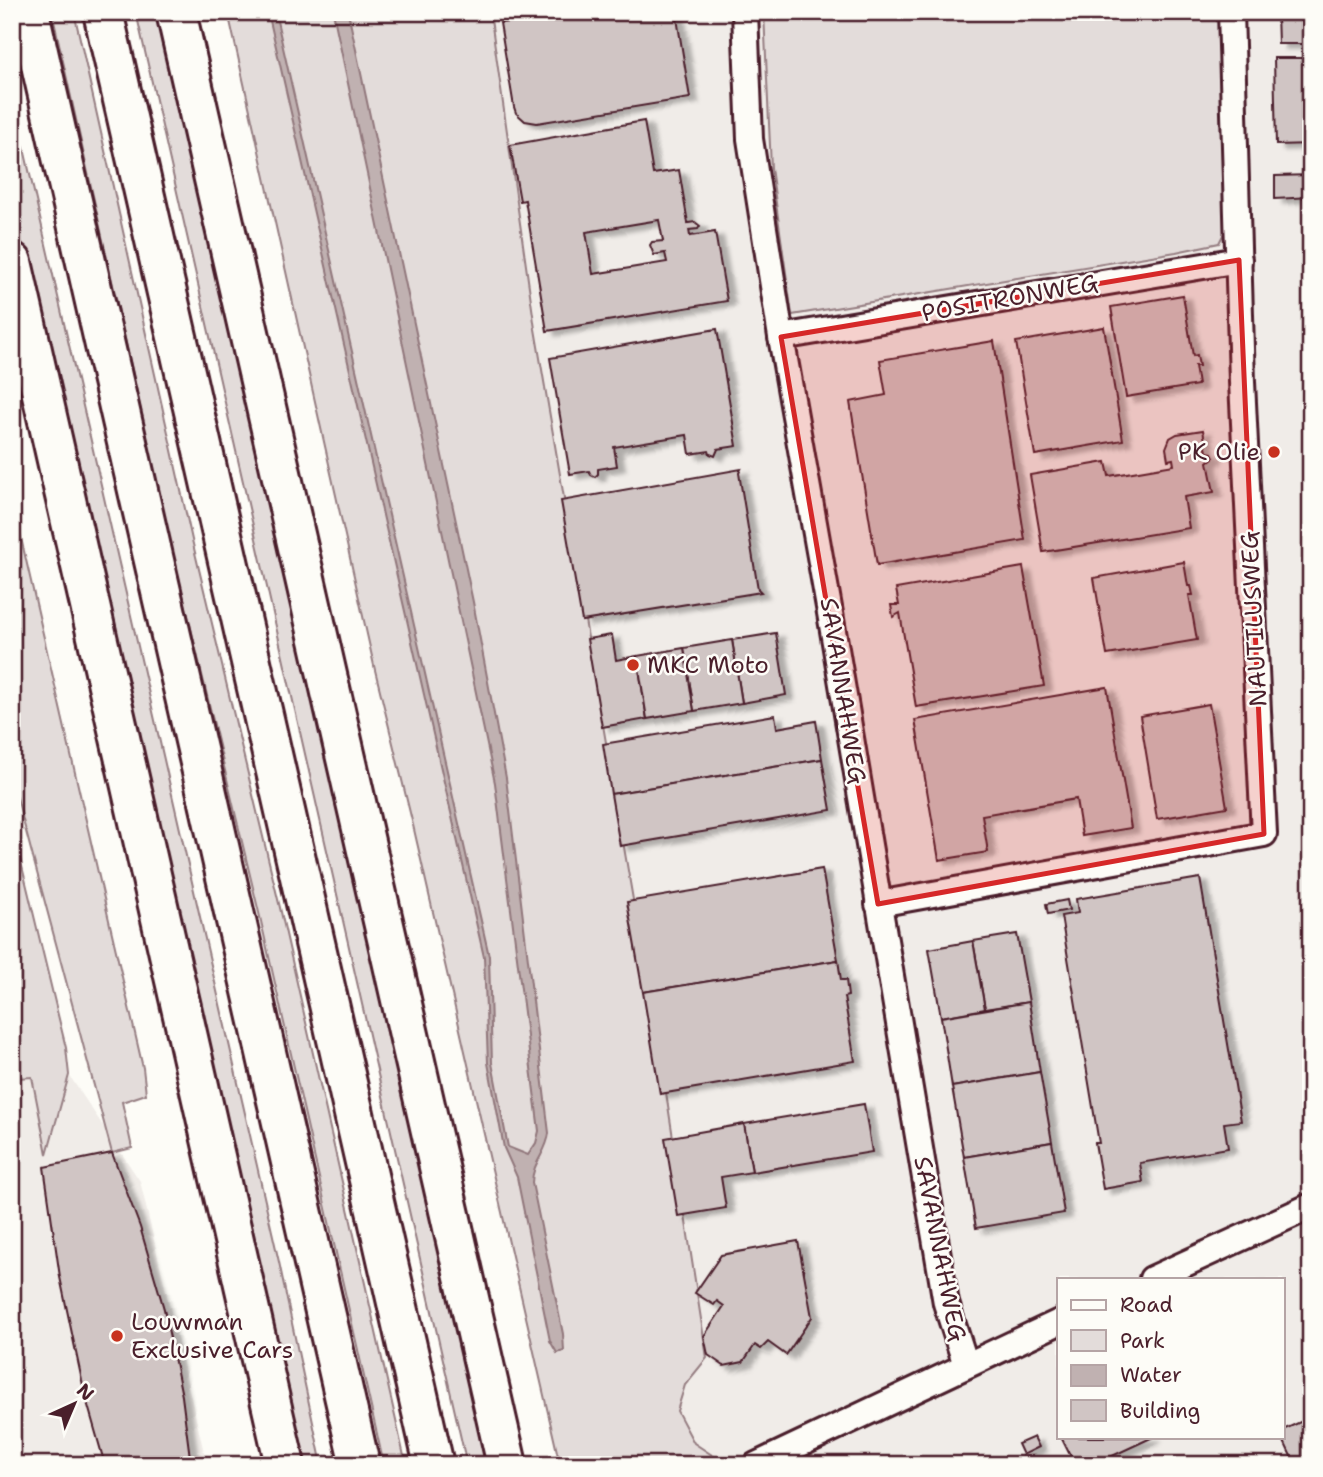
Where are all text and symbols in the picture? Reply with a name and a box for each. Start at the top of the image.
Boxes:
street label: POSITRONWEG [919,267,1101,329]
place label: PK Olie [1178,436,1260,468]
marker: PK Olie [1266,444,1282,460]
street label: NAUTILUSWEG [1233,530,1275,708]
street label: SAVANNAHWEG [812,596,874,786]
place label: MKC Moto [647,649,769,681]
marker: MKC Moto [625,657,641,673]
street label: SAVANNAHWEG [906,1154,974,1344]
legend [1057,1278,1284,1438]
text: Road [1120,1291,1173,1319]
place label: Louwman Exclusive Cars [131,1306,293,1366]
text: Park [1120,1327,1165,1355]
marker: Louwman Exclusive Cars [109,1328,125,1344]
text: Water [1120,1361,1182,1389]
north arrow [38,1368,108,1438]
text: N [71,1378,100,1406]
text: Building [1120,1397,1200,1425]

